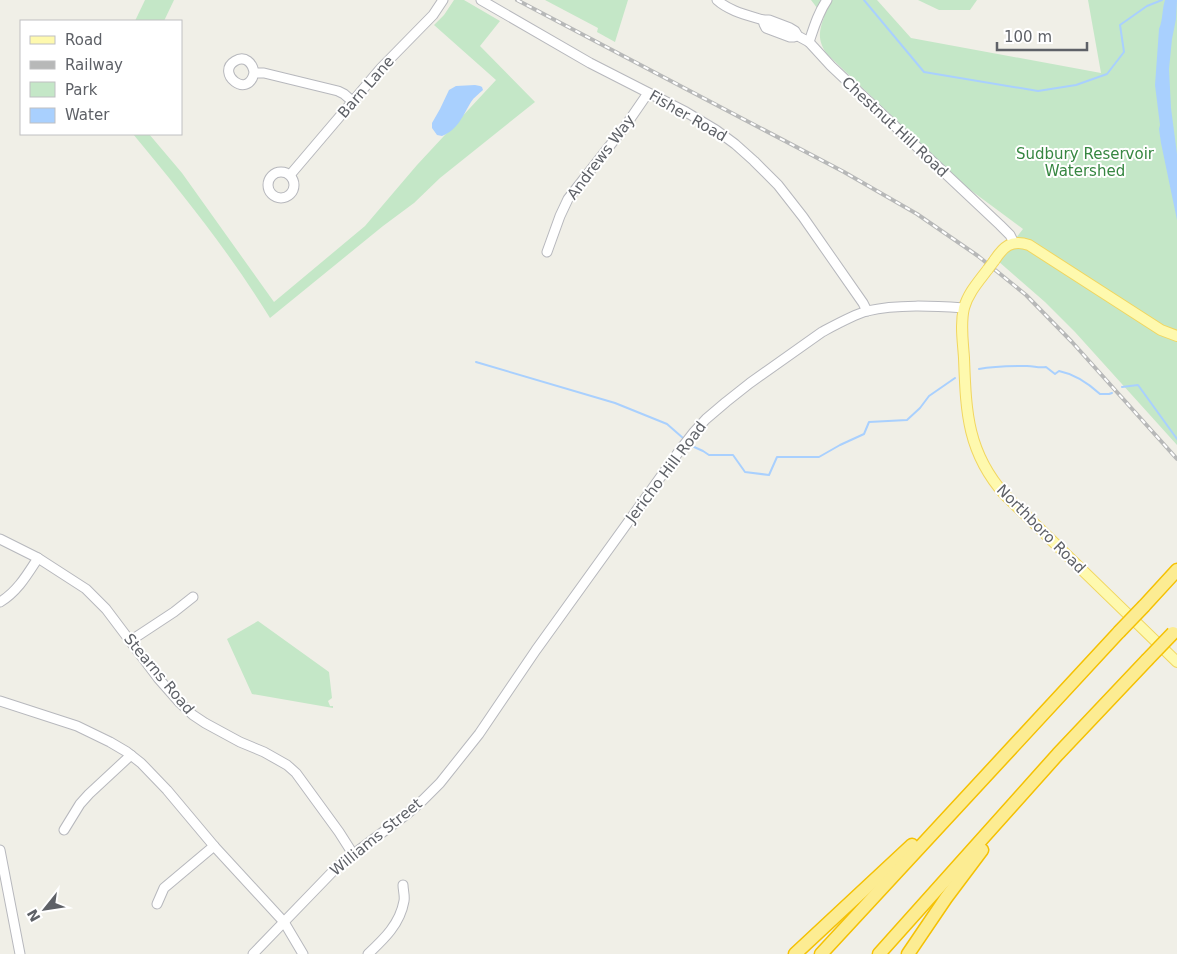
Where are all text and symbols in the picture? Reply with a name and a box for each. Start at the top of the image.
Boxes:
legend [20,20,182,135]
scale bar [997,20,1087,52]
text: 100 m [1004,28,1052,46]
text: Road [65,31,103,49]
street label: Barn Lane [334,52,398,122]
text: Railway [65,56,123,74]
street label: Chestnut Hill Road [838,73,952,181]
text: Park [65,81,98,99]
street label: Fisher Road [646,86,730,146]
text: Water [65,106,110,124]
street label: Andrews Way [563,111,639,203]
park label: Sudbury Reservoir Watershed [1016,145,1155,180]
street label: Jericho Hill Road [622,418,710,527]
street label: Northboro Road [993,481,1089,577]
street label: Stearns Road [120,630,198,718]
street label: Williams Street [326,794,426,880]
north arrow [20,884,70,934]
text: N [24,906,44,925]

